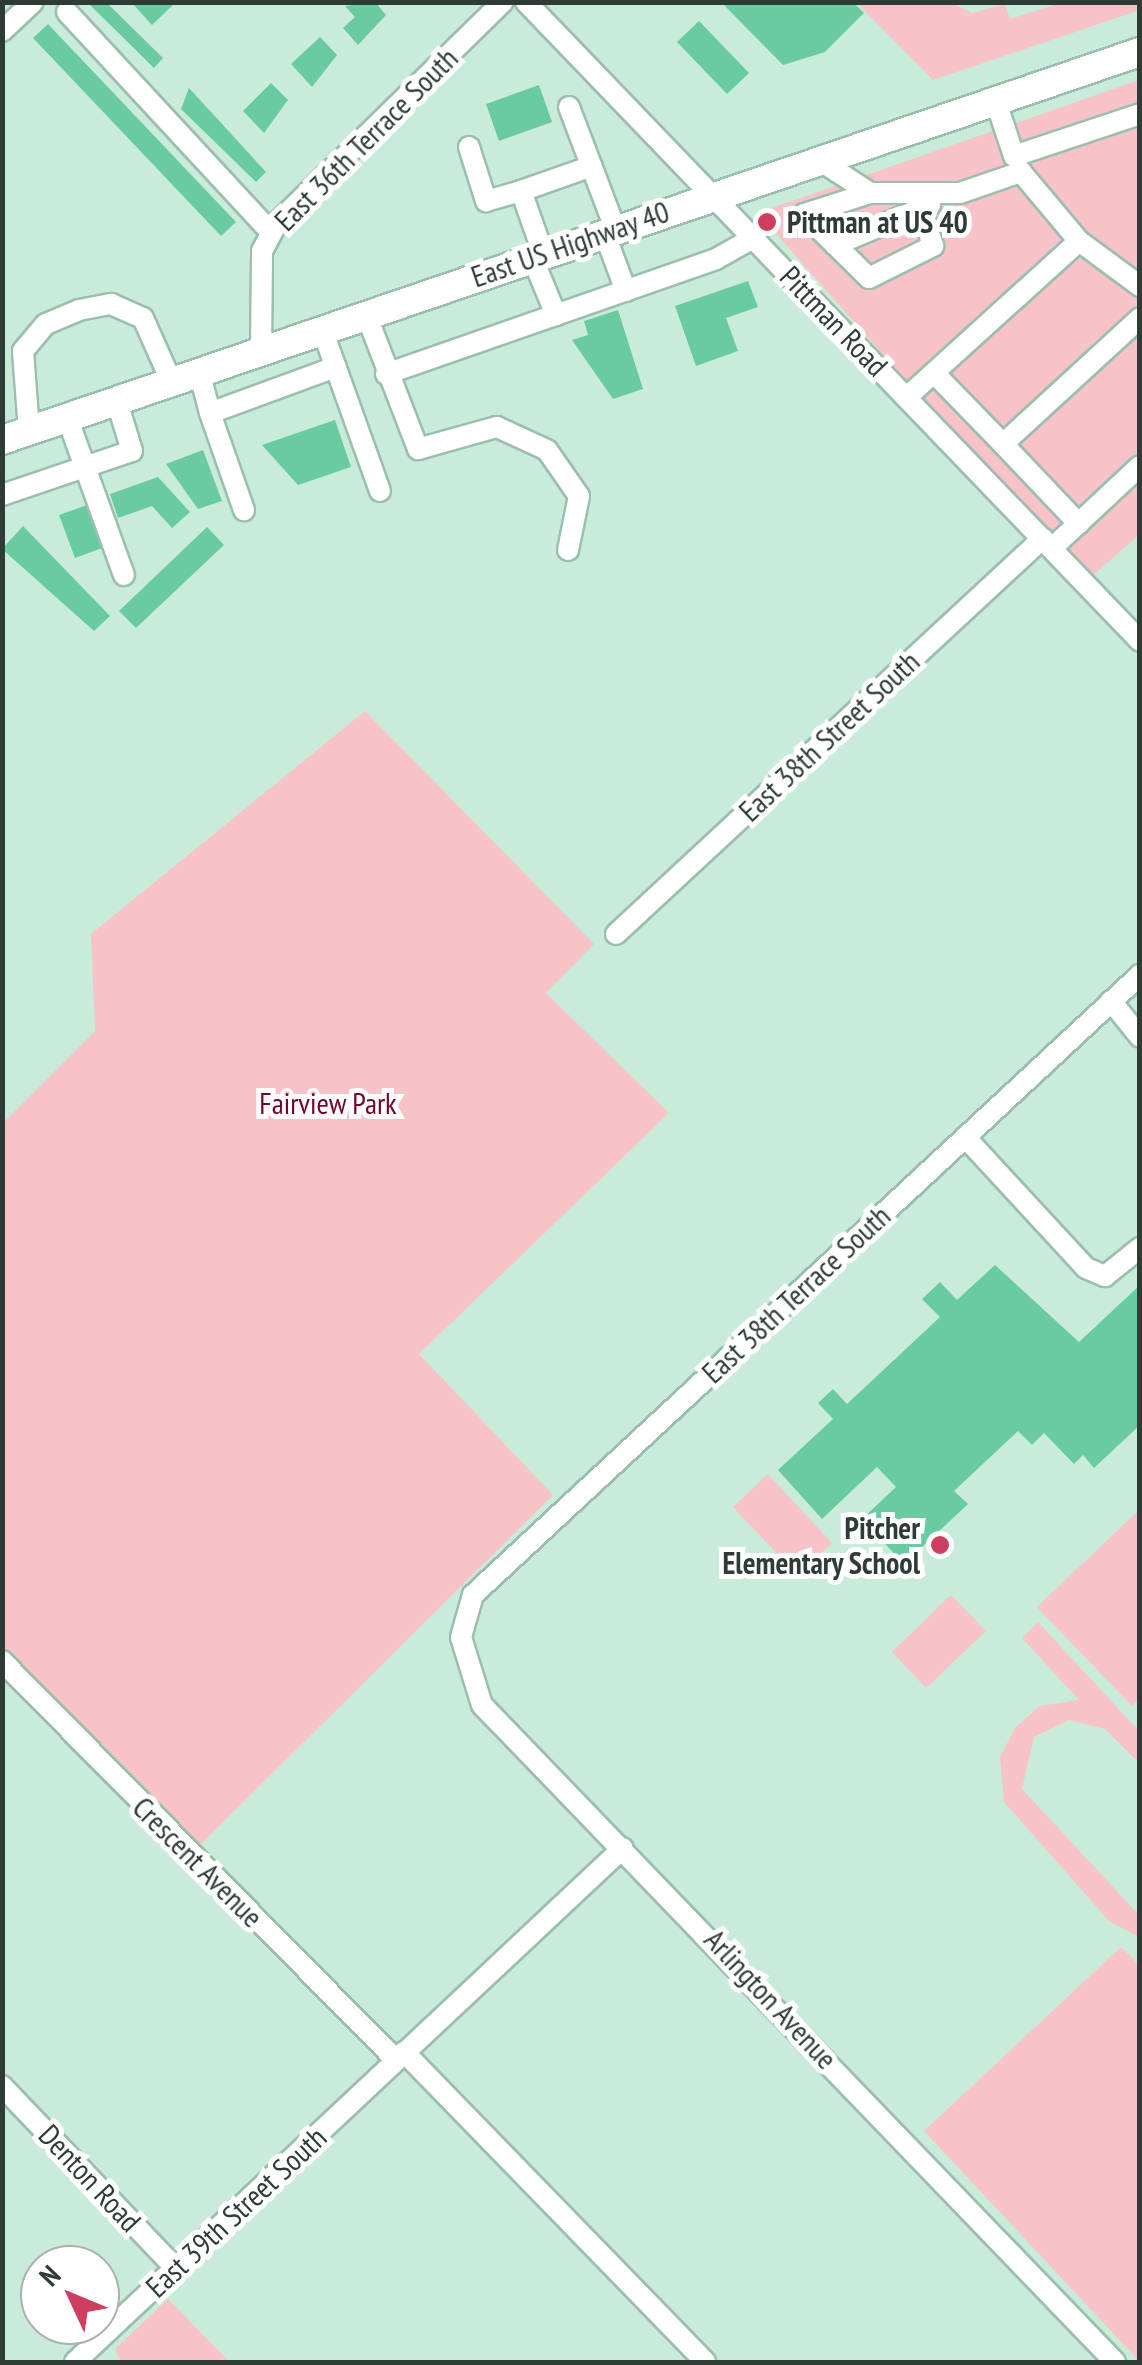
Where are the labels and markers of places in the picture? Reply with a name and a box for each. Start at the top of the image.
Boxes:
place label: Pittman at US 40 [787,204,968,240]
marker: Pittman at US 40 [756,211,778,233]
place label: Pitcher Elementary School [722,1510,920,1580]
marker: Pitcher Elementary School [929,1534,951,1556]

